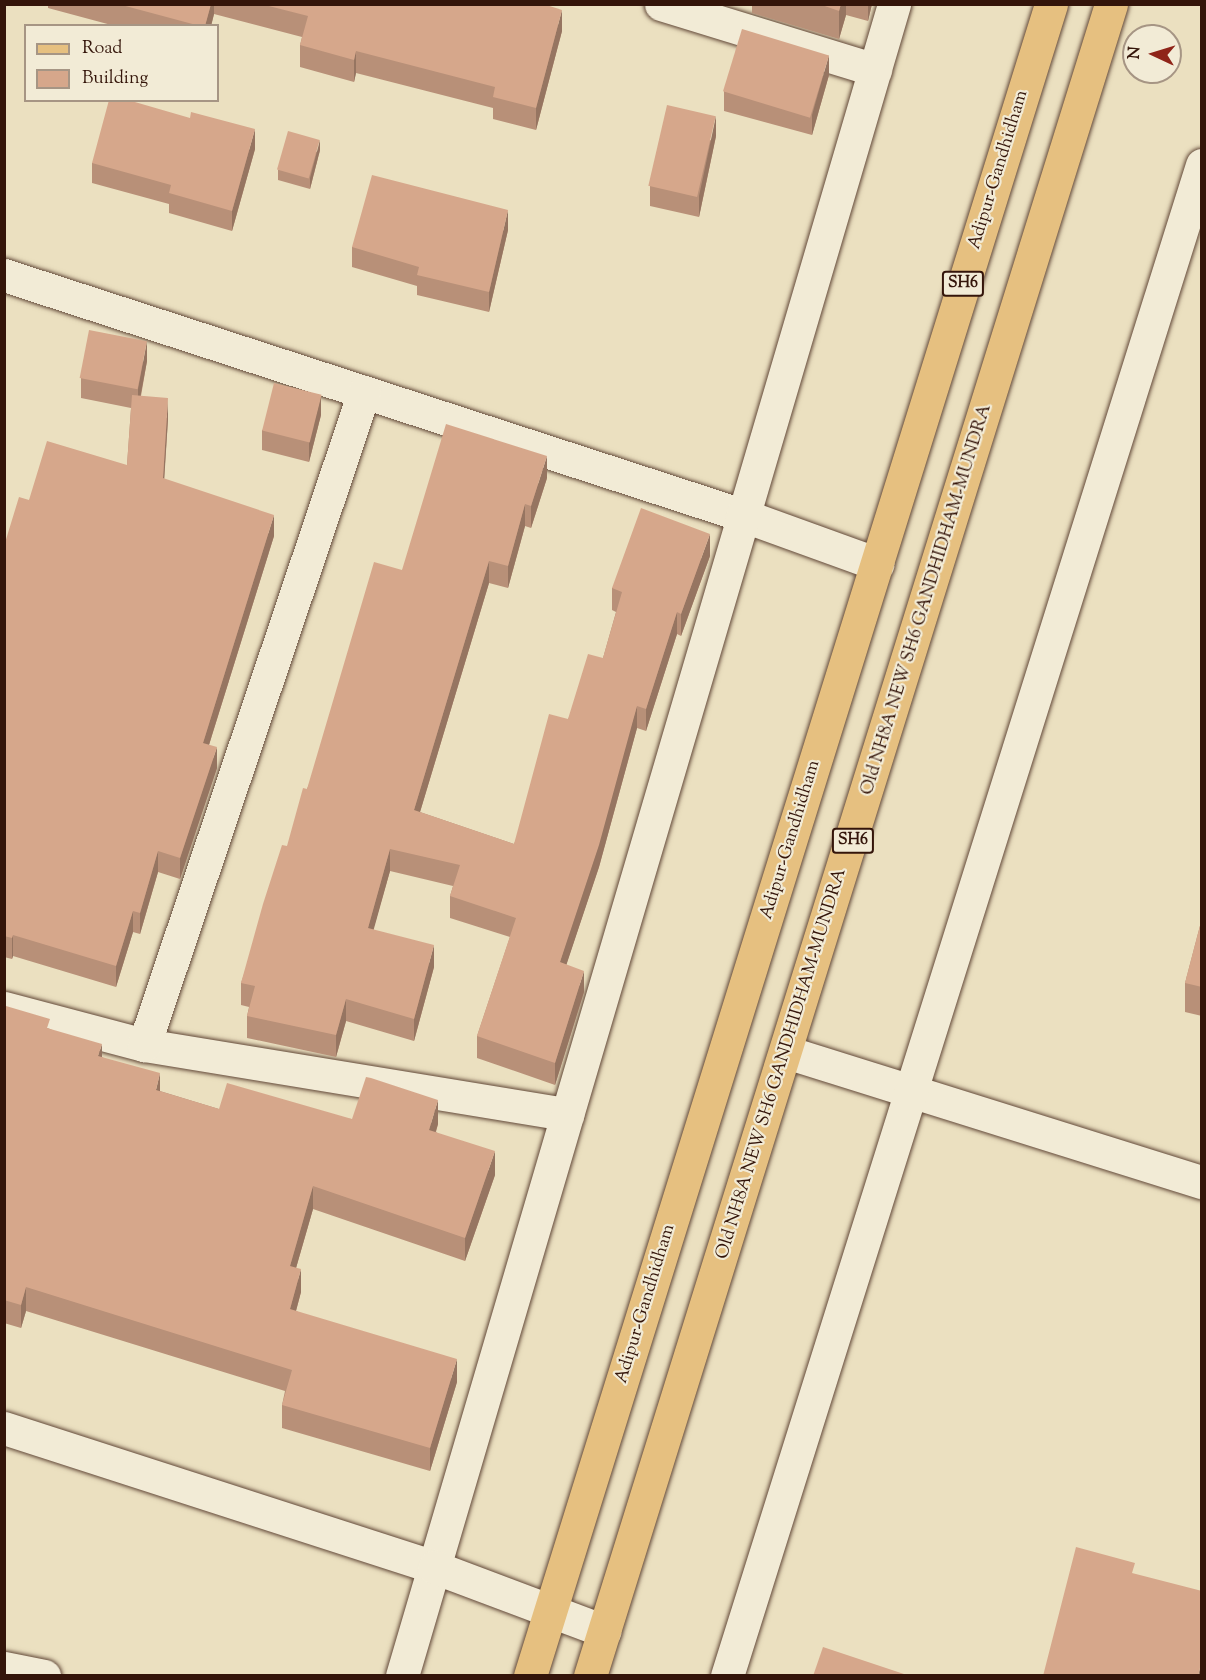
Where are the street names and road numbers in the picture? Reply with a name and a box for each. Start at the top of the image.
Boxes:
street label: Adipur-Gandhidham [965,88,1033,252]
road number: SH6 [940,271,986,297]
street label: Old NH8A NEW SH6 GANDHIDHAM-MUNDRA [857,402,997,798]
street label: Adipur-Gandhidham [757,758,825,922]
road number: SH6 [830,828,876,854]
street label: Old NH8A NEW SH6 GANDHIDHAM-MUNDRA [712,866,852,1262]
street label: Adipur-Gandhidham [612,1222,680,1386]

